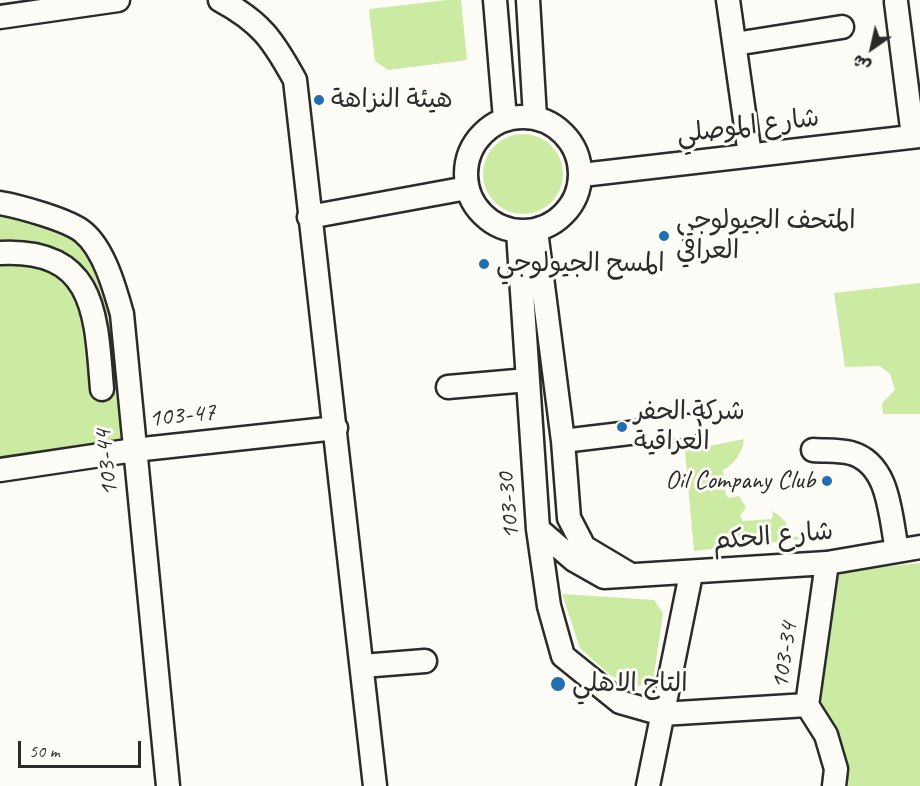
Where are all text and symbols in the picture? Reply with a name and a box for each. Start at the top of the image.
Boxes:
north arrow [842,18,902,78]
text: ش [849,50,875,76]
place label: هيئة النزاهة [331,84,453,116]
marker: هيئة النزاهة [312,93,326,107]
street label: شارع الموصلي [675,103,821,151]
place label: المتحف الجيولوجي العراقي [676,205,856,266]
marker: المتحف الجيولوجي العراقي [657,229,671,243]
place label: المسح الجيولوجي [496,248,665,280]
marker: المسح الجيولوجي [477,257,491,271]
place label: شركة الحفر العراقية [634,396,745,458]
street label: 103-47 [147,397,217,435]
marker: شركة الحفر العراقية [615,420,629,434]
street label: 103-44 [88,428,126,498]
place label: Oil Company Club [665,465,815,497]
street label: 103-30 [491,471,527,541]
marker: Oil Company Club [820,474,834,488]
street label: شارع الحكم [711,516,835,558]
street label: 103-34 [765,621,805,691]
place label: التاج الاهلي [572,668,688,700]
marker: التاج الاهلي [549,675,567,693]
scale bar [21,729,144,767]
text: 50 m [29,740,60,762]

